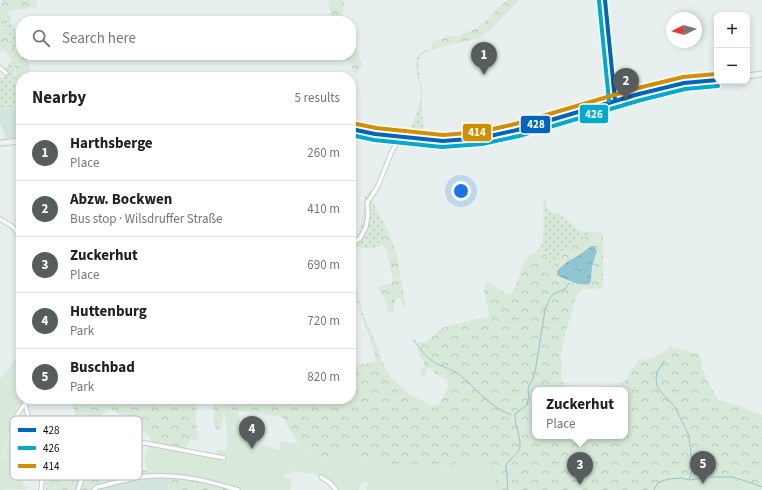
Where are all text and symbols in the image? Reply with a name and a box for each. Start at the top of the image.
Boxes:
north arrow [666,12,702,48]
map controls [714,12,750,84]
button: + [714,12,750,48]
search box [16,16,356,60]
icon: search [30,27,52,49]
text: Search here [62,28,136,49]
pin: 1 [471,42,497,75]
button: − [714,48,750,84]
pin: 2 [613,68,639,101]
text: Nearby [32,86,86,110]
text: 5 results [295,89,340,107]
line badge: 426 [579,104,609,124]
text: 426 [585,107,603,122]
line badge: 428 [520,115,551,134]
text: 428 [527,117,545,132]
line badge: 414 [462,123,492,142]
text: 414 [468,125,486,140]
text: Harthsberge [70,133,153,154]
text: 1 [42,144,48,162]
text: 260 m [307,144,340,162]
text: Place [70,154,99,172]
your location [451,181,471,201]
text: Abzw. Bockwen [70,189,172,210]
text: 2 [42,200,48,218]
text: 410 m [307,200,340,218]
text: Bus stop · Wilsdruffer Straße [70,210,223,228]
text: Zuckerhut [70,245,138,266]
text: 3 [42,256,48,274]
text: 690 m [307,256,340,274]
text: Place [70,266,99,284]
text: Huttenburg [70,301,147,322]
text: 4 [42,312,48,330]
text: 720 m [307,312,340,330]
text: Park [70,322,94,340]
text: Buschbad [70,357,135,378]
text: 5 [42,368,48,386]
text: 820 m [307,368,340,386]
text: Park [70,378,94,396]
popup [532,387,628,439]
text: Zuckerhut [546,394,614,415]
text: Place [546,415,575,433]
legend [10,416,142,480]
pin: 4 [239,416,265,449]
text: 428 [43,423,60,438]
text: 426 [43,441,60,456]
pin: 5 [690,451,716,484]
pin: 3 [567,452,593,485]
text: 414 [43,459,60,474]

